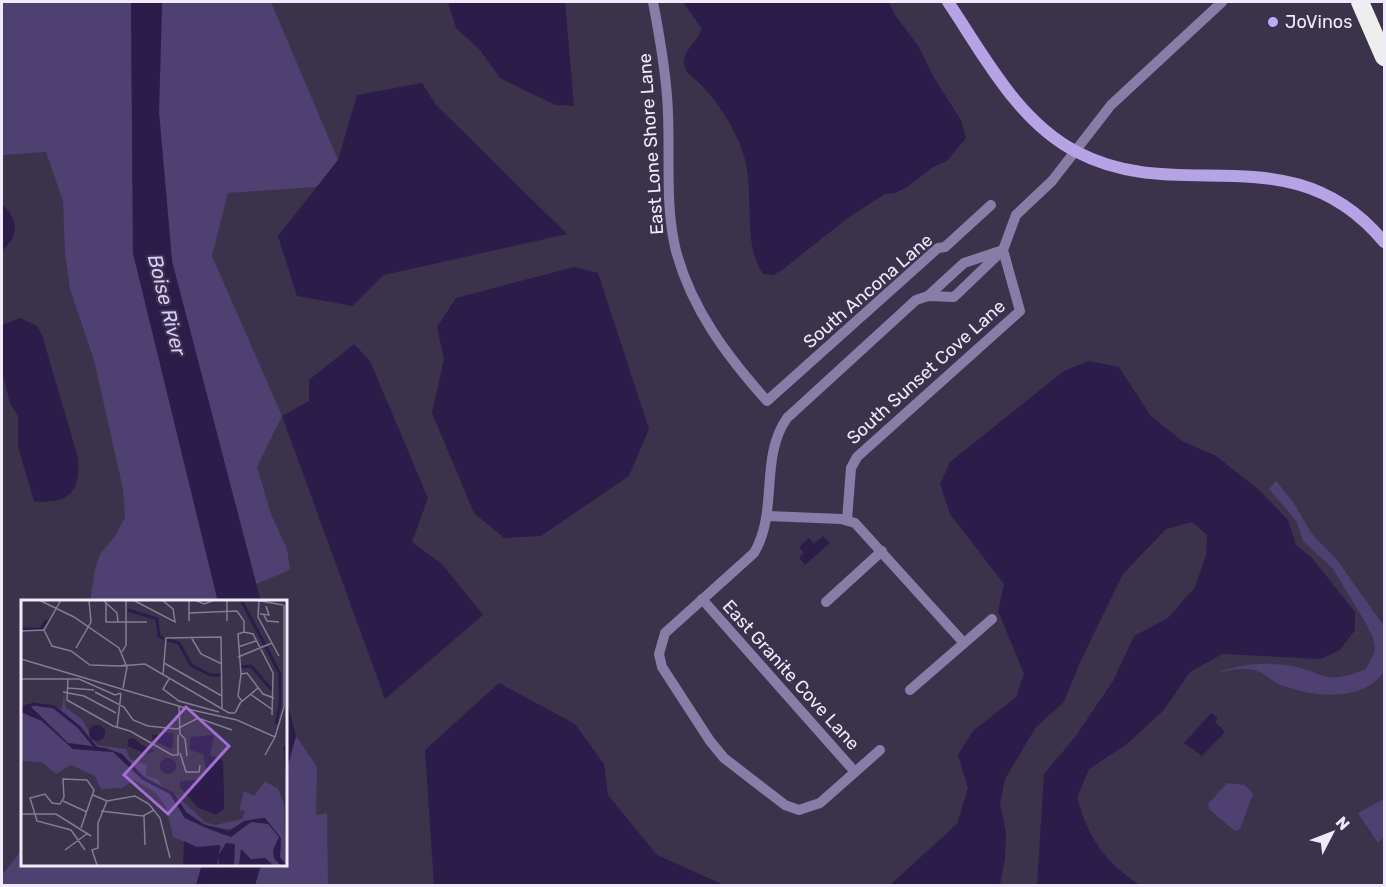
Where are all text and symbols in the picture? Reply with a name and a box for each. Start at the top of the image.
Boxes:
place label: JoVinos [1285,11,1352,33]
marker: JoVinos [1266,15,1280,29]
street label: East Lone Shore Lane [634,53,668,235]
street label: South Ancona Lane [799,229,937,353]
water label: Boise River [143,252,191,359]
street label: South Sunset Cove Lane [842,295,1010,449]
street label: East Granite Cove Lane [718,595,864,755]
inset map [21,600,286,866]
north arrow [1302,803,1362,863]
text: N [1332,813,1354,834]

